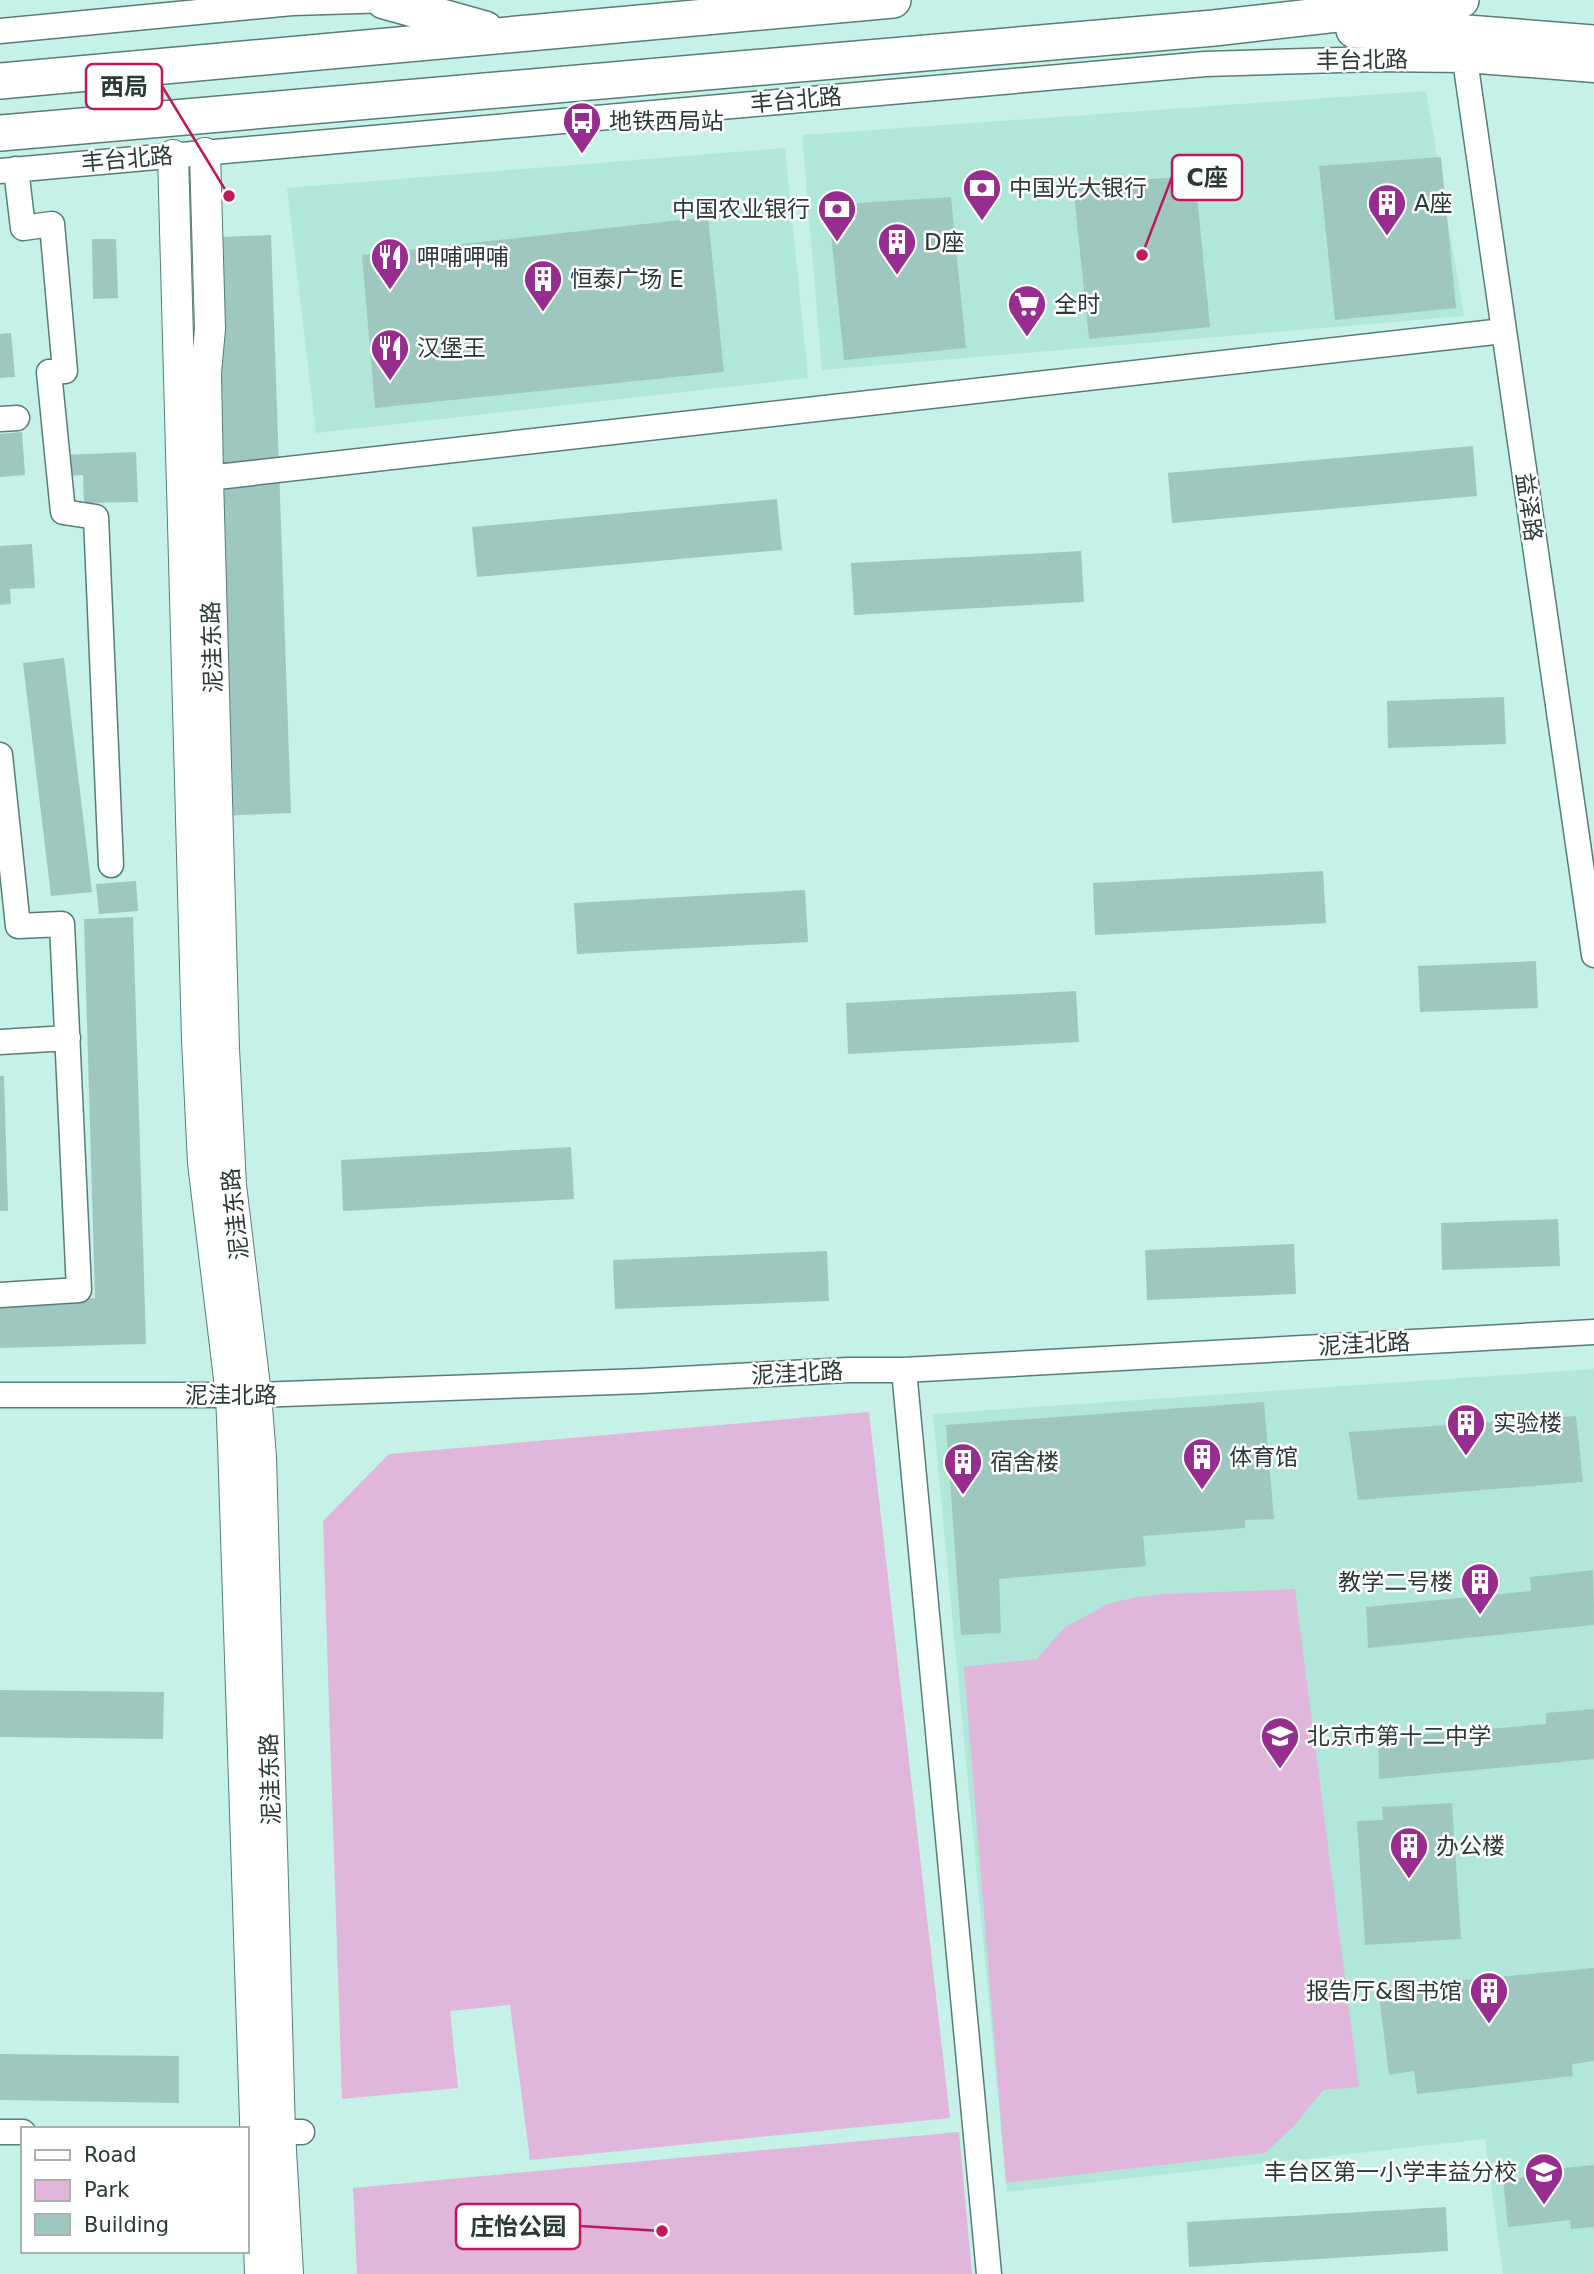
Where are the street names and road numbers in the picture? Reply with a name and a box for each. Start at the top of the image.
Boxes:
street label: 丰台北路 [1316,46,1408,74]
street label: 丰台北路 [749,83,843,117]
street label: 丰台北路 [80,142,174,176]
street label: 益泽路 [1511,471,1547,543]
street label: 泥洼东路 [197,601,227,693]
street label: 泥洼东路 [217,1167,253,1261]
street label: 泥洼北路 [1317,1329,1411,1359]
street label: 泥洼北路 [750,1358,844,1388]
street label: 泥洼北路 [185,1382,277,1408]
street label: 泥洼东路 [255,1733,285,1825]

